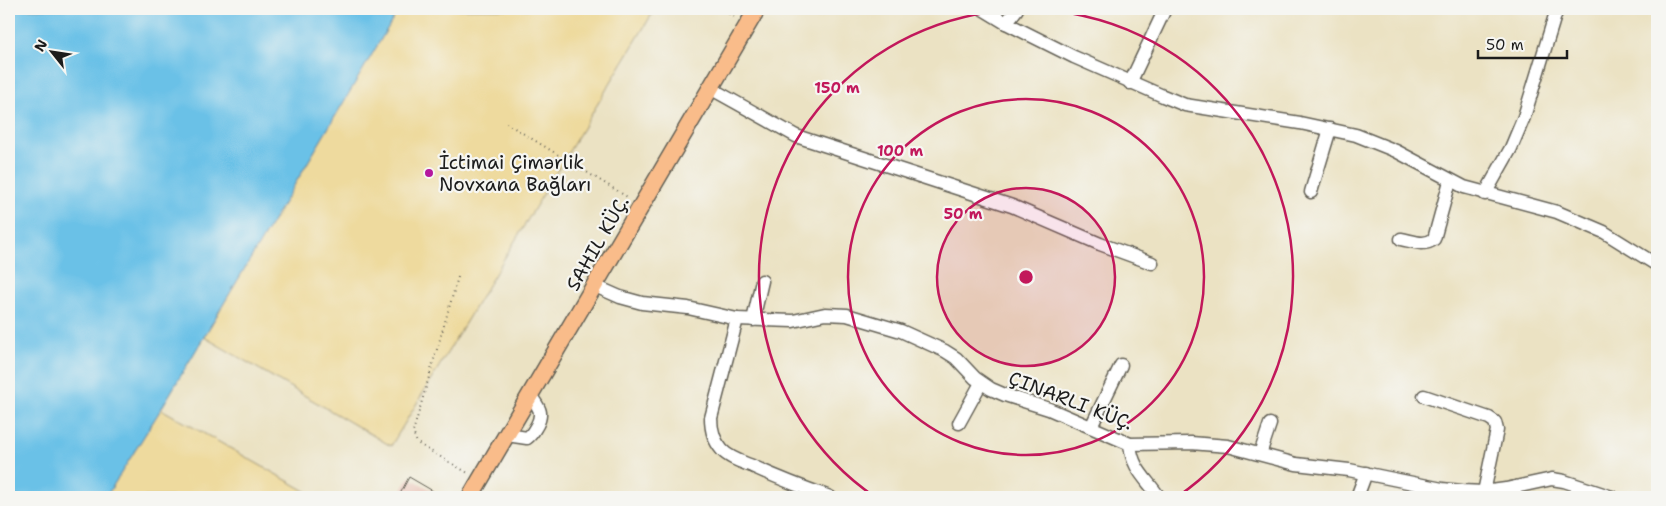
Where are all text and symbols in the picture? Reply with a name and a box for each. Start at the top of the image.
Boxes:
north arrow [28,28,78,78]
scale bar [1478,28,1567,60]
text: 50 m [1486,35,1524,55]
text: N [30,36,51,55]
text: 150 m [814,78,860,98]
text: 100 m [877,141,923,161]
place label: İctimai Çimərlik Novxana Bağları [439,150,591,197]
marker: İctimai Çimərlik Novxana Bağları [423,167,435,179]
street label: SAHIL KÜÇ. [560,191,635,295]
text: 50 m [944,204,983,224]
centre of rings [1017,268,1035,286]
street label: ÇINARLI KÜÇ. [1005,365,1136,436]

